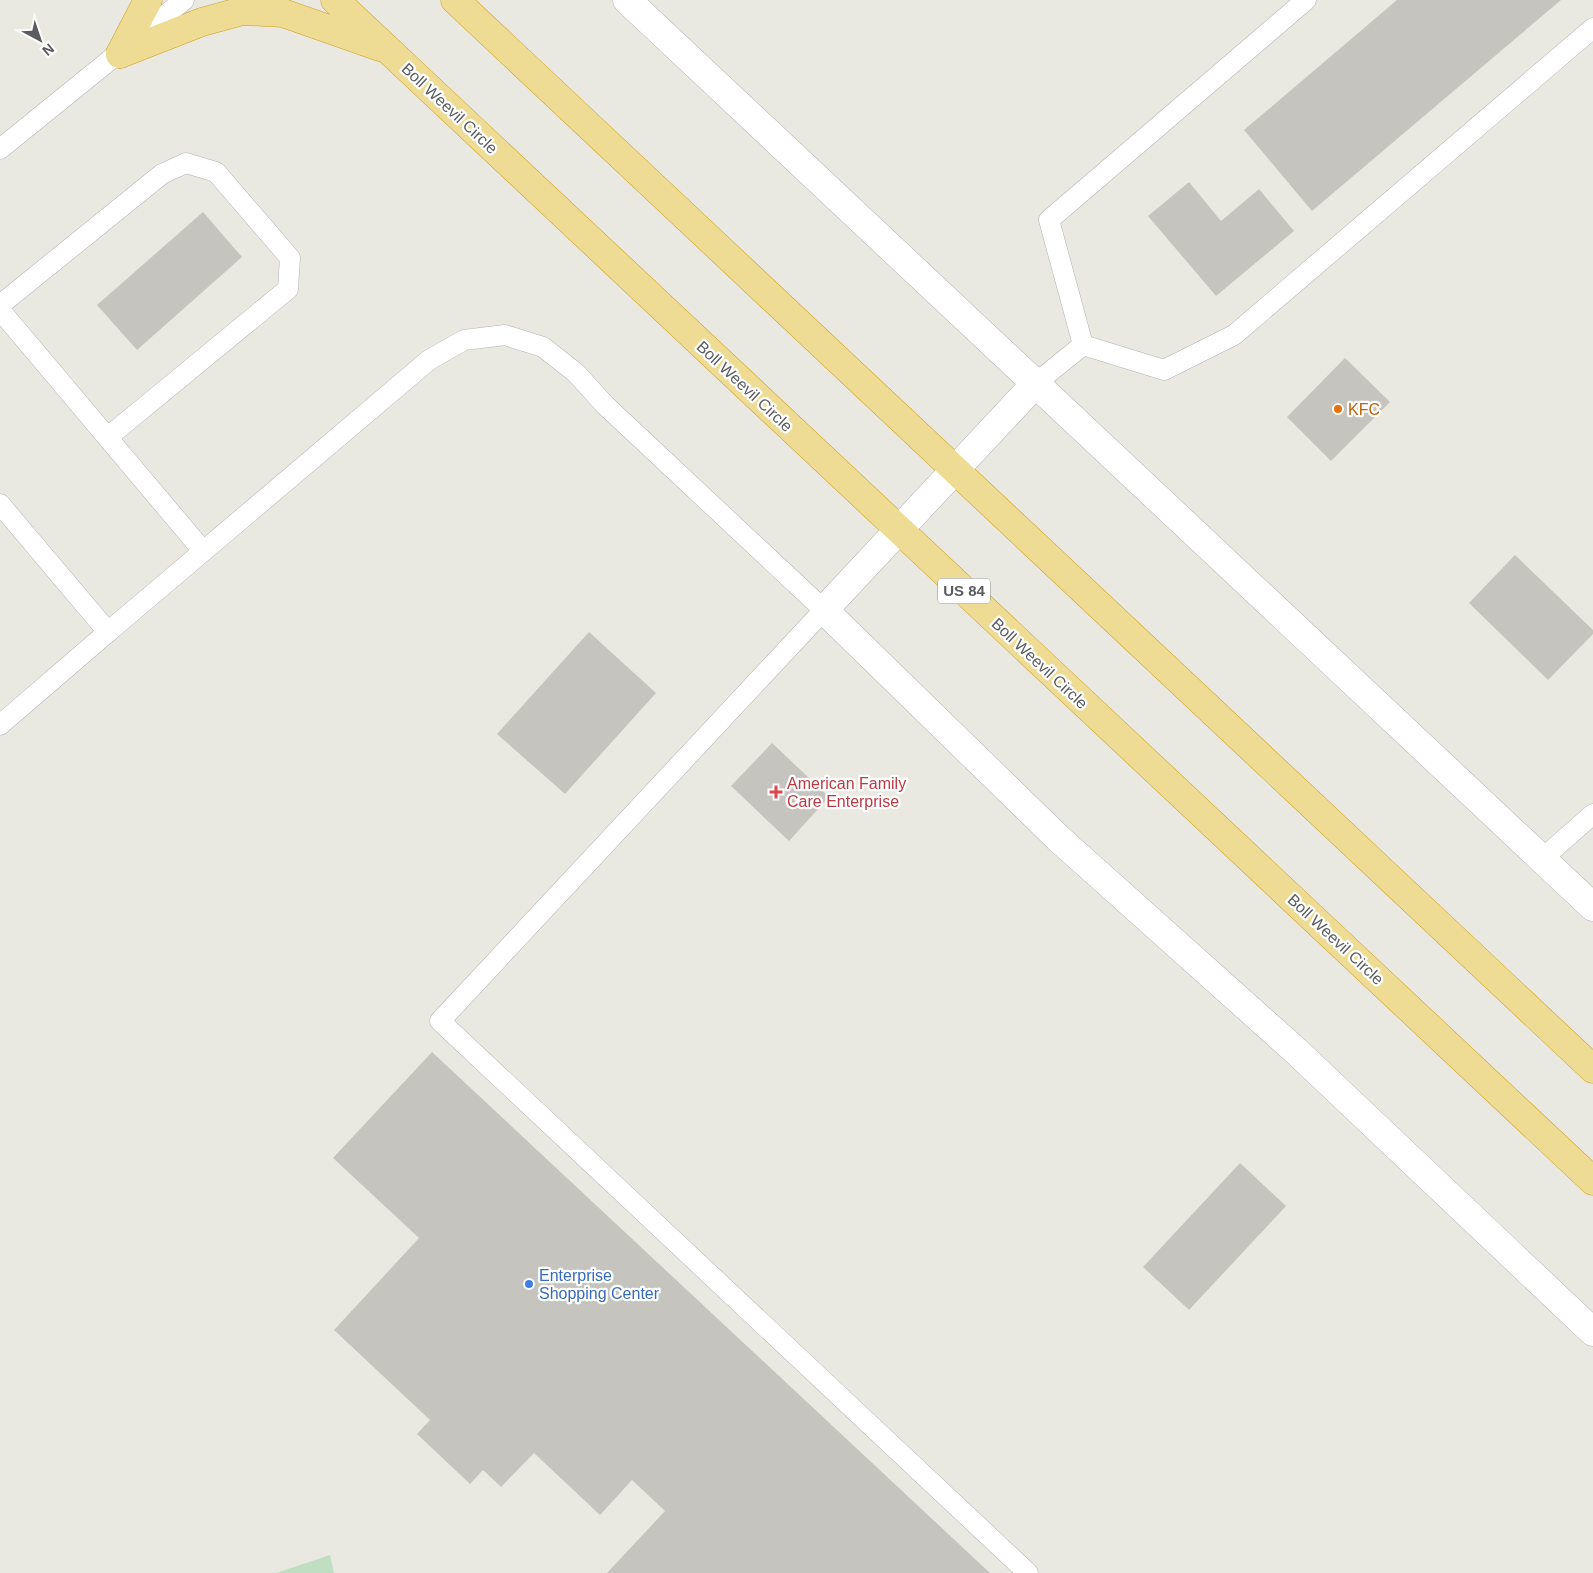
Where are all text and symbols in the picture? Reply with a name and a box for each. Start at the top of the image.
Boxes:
north arrow [15,15,65,65]
text: N [39,41,57,59]
street label: Boll Weevil Circle [398,60,501,157]
street label: Boll Weevil Circle [693,338,796,435]
place label: KFC [1348,401,1380,418]
marker: KFC [1332,403,1344,415]
road number: US 84 [938,578,990,604]
street label: Boll Weevil Circle [988,615,1091,712]
place label: American Family Care Enterprise [787,775,906,810]
marker: American Family Care Enterprise [769,785,783,799]
street label: Boll Weevil Circle [1284,891,1387,988]
place label: Enterprise Shopping Center [539,1267,660,1302]
marker: Enterprise Shopping Center [523,1278,535,1290]

